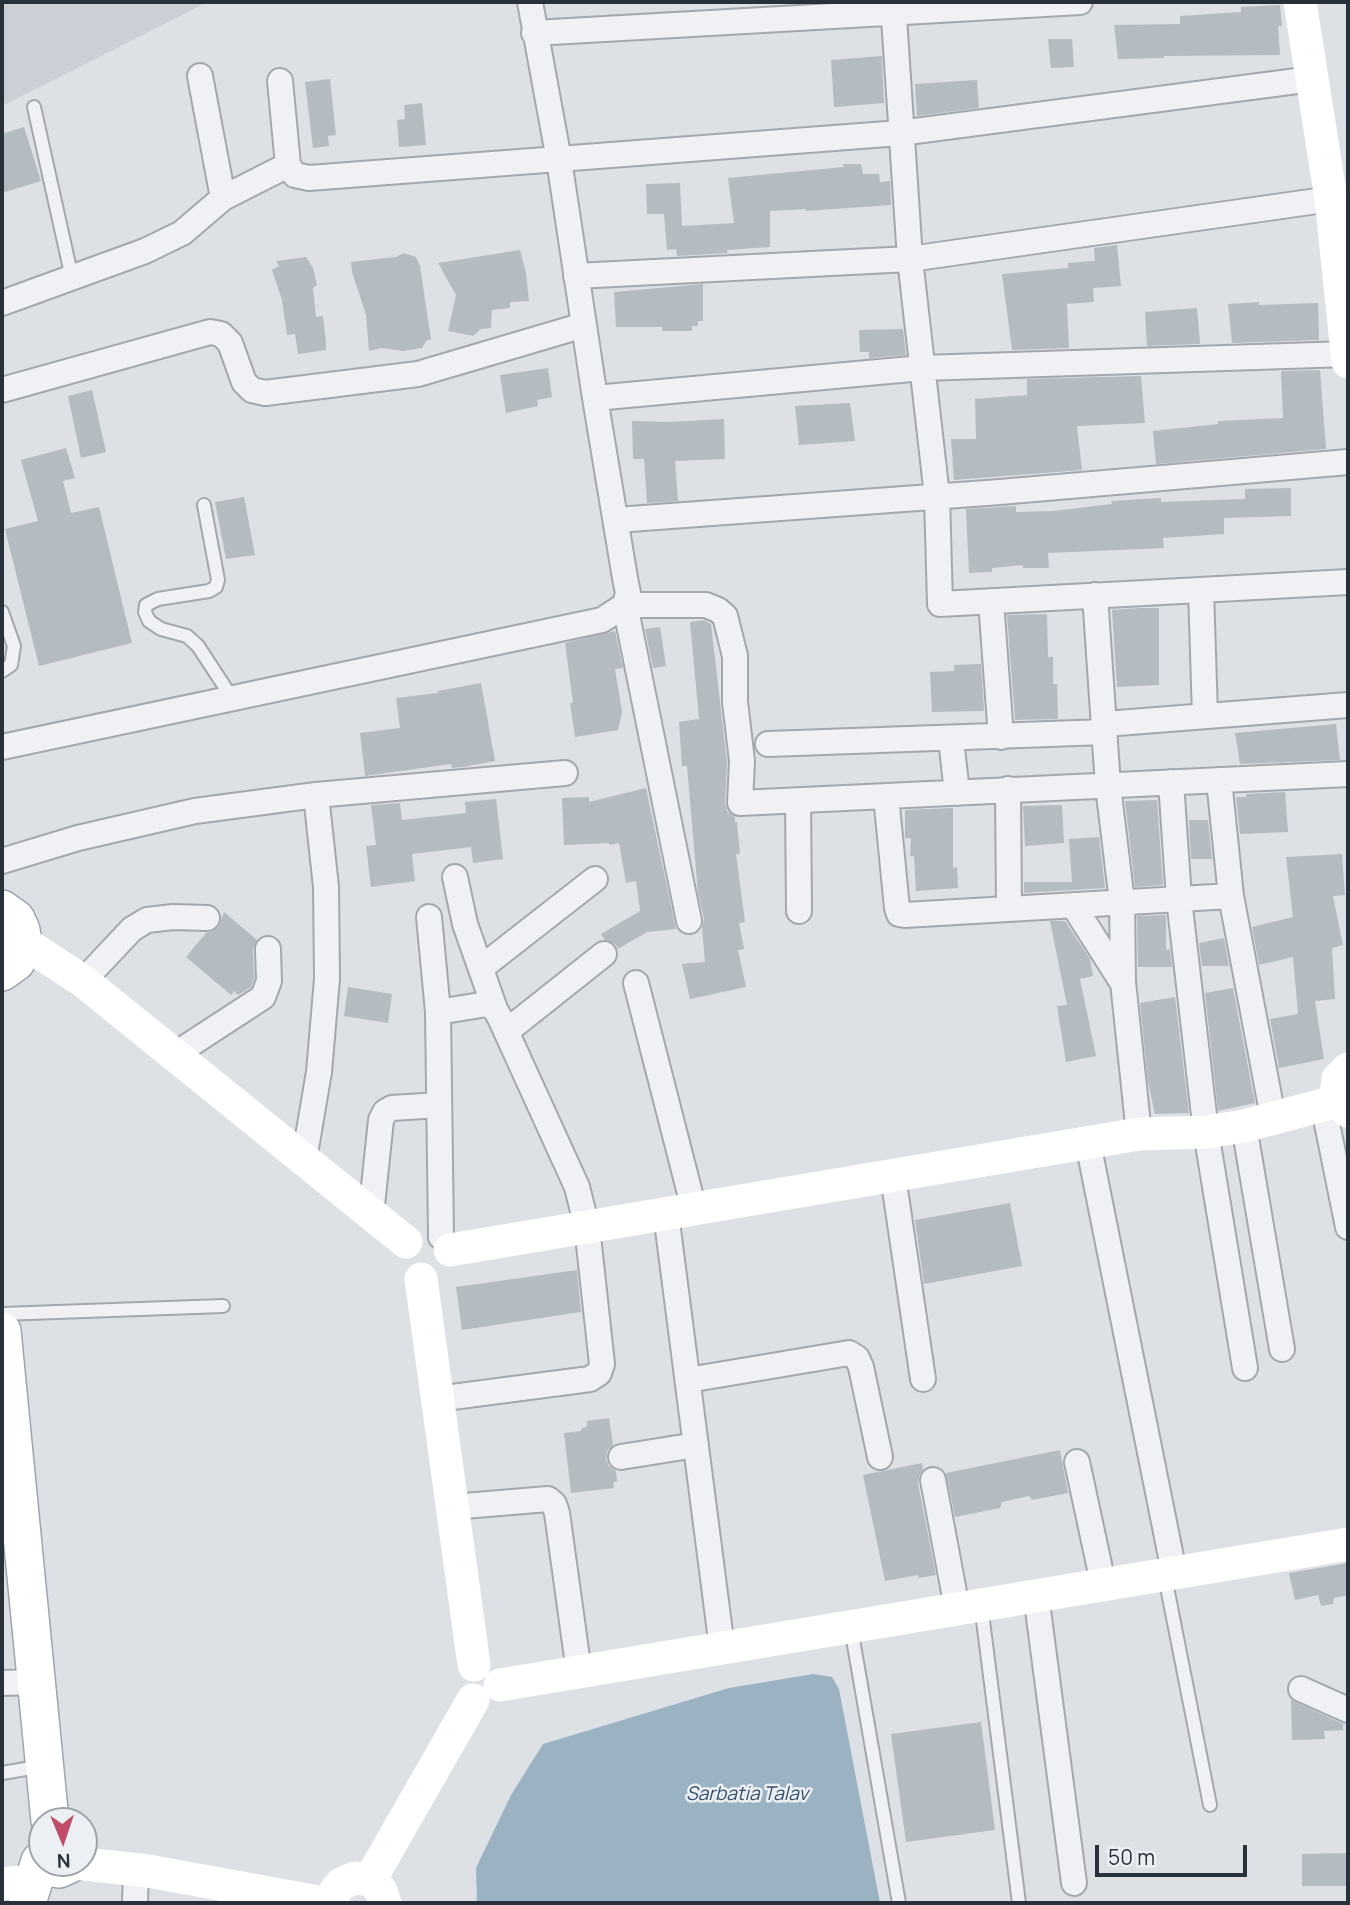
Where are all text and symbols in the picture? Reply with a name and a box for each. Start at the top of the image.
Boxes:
water label: Sarbatia Talav [686,1784,808,1806]
north arrow [28,1807,98,1877]
scale bar [1098,1832,1250,1876]
text: 50 m [1108,1843,1155,1871]
text: N [56,1848,71,1874]

